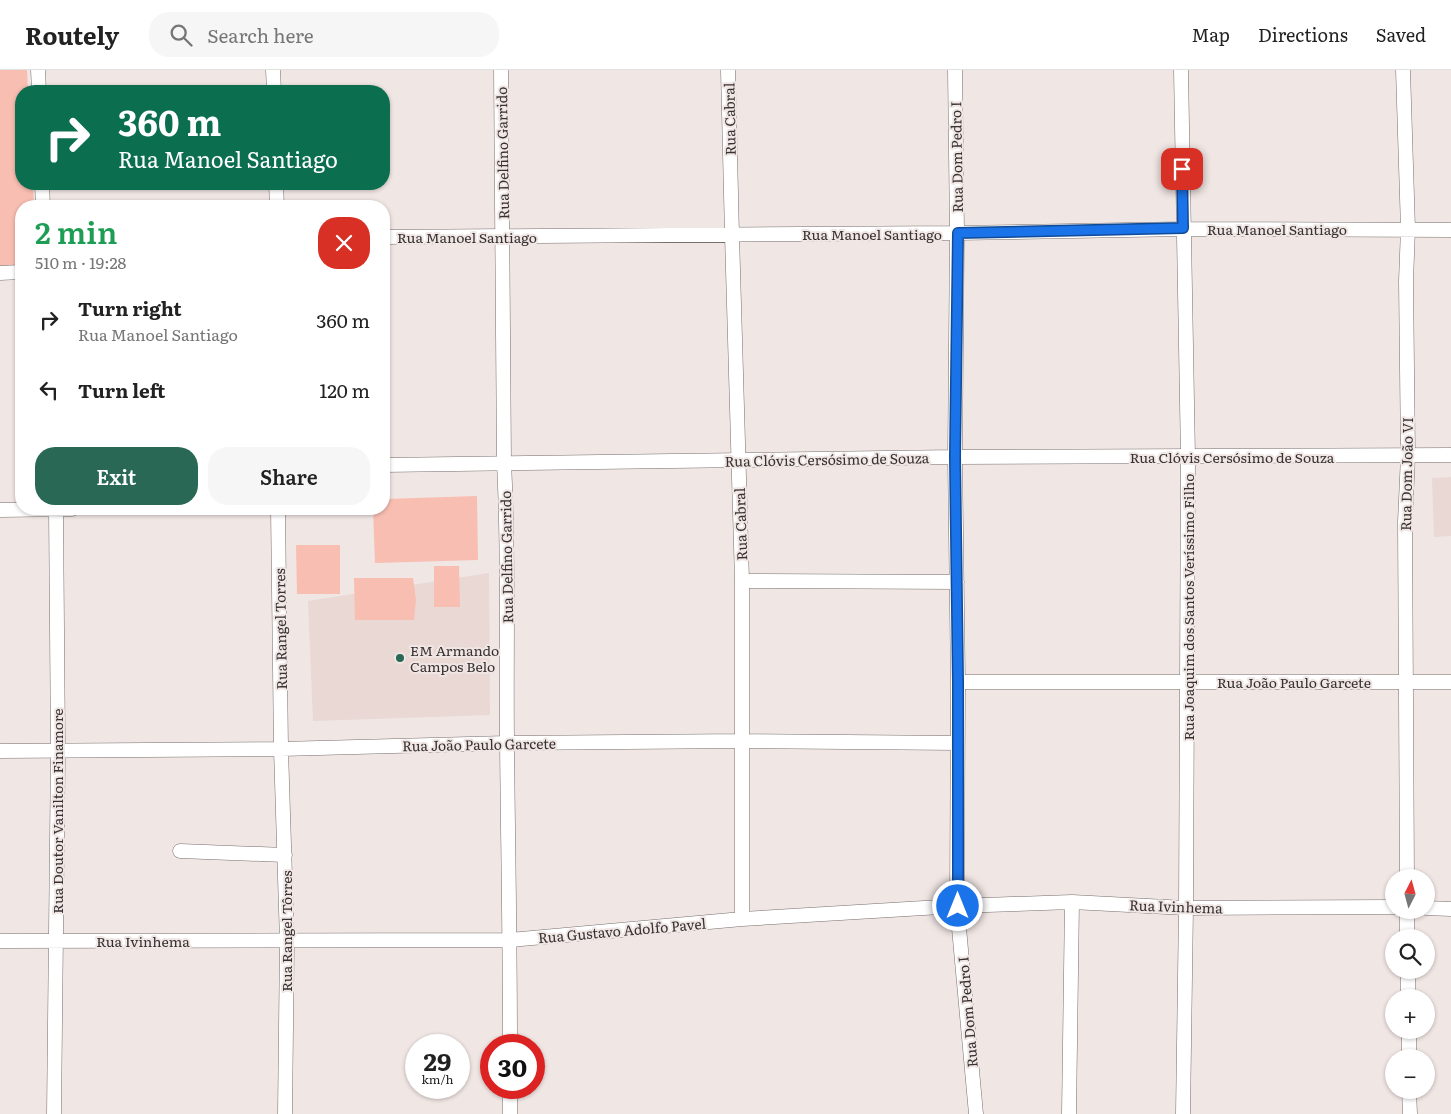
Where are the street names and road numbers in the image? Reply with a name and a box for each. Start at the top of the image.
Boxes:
street label: Rua Cabral [718,82,740,156]
street label: Rua Delfino Garrido [491,86,513,220]
street label: Rua Dom Pedro I [945,101,967,213]
street label: Rua Manoel Santiago [1207,219,1347,239]
street label: Rua Manoel Santiago [802,224,942,244]
street label: Rua Manoel Santiago [397,227,537,247]
street label: Rua Dom João VI [1395,417,1417,531]
street label: Rua Clóvis Cersósimo de Souza [725,447,930,471]
street label: Rua Clóvis Cersósimo de Souza [1130,447,1335,467]
street label: Rua Joaquim dos Santos Veríssimo Filho [1178,473,1198,741]
street label: Rua Cabral [729,487,751,561]
street label: Rua Delfino Garrido [495,490,517,624]
street label: Rua Rangel Torres [269,568,291,690]
street label: Rua João Paulo Garcete [1217,672,1371,692]
street label: Rua Doutor Vanilton Finamore [47,708,67,914]
street label: Rua João Paulo Garcete [402,733,556,755]
street label: Rua Rangel Tôrres [276,870,296,992]
street label: Rua Ivinhema [1129,894,1224,918]
street label: Rua Gustavo Adolfo Pavel [537,913,707,947]
street label: Rua Ivinhema [96,931,190,951]
street label: Rua Dom Pedro I [952,956,982,1068]

